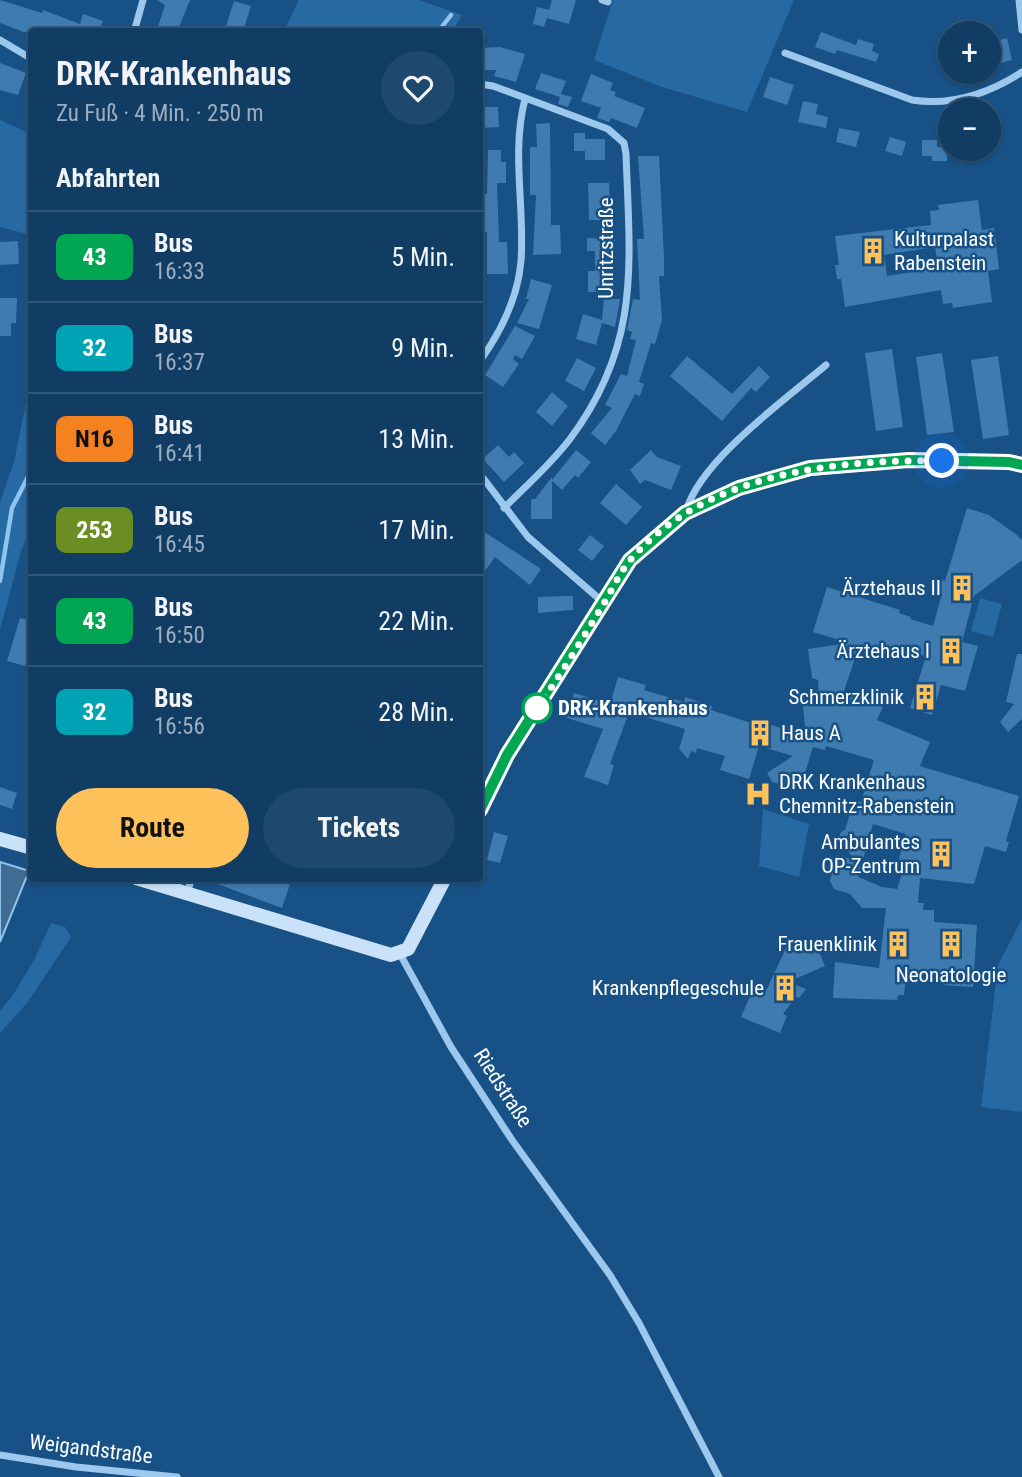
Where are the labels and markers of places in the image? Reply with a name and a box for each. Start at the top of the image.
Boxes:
place label: Kulturpalast Rabenstein [894,227,994,275]
building icon: Kulturpalast Rabenstein [858,236,888,266]
building icon: Ärztehaus II [947,573,977,603]
place label: Ärztehaus II [842,576,941,600]
building icon: Ärztehaus I [936,636,966,666]
place label: Ärztehaus I [836,639,930,663]
building icon: Schmerzklinik [910,682,940,712]
place label: Schmerzklinik [788,685,905,709]
marker: DRK-Krankenhaus [522,693,552,723]
place label: DRK-Krankenhaus [558,696,708,720]
building icon: Haus A [745,718,775,748]
place label: Haus A [781,721,841,745]
place label: DRK Krankenhaus Chemnitz-Rabenstein [779,770,955,818]
hospital icon: DRK Krankenhaus Chemnitz-Rabenstein [743,779,773,809]
place label: Ambulantes OP-Zentrum [821,830,920,878]
building icon: Ambulantes OP-Zentrum [926,839,956,869]
building icon: Frauenklinik [883,929,913,959]
building icon: Neonatologie [936,929,966,959]
place label: Frauenklinik [777,932,878,956]
place label: Neonatologie [896,963,1006,987]
building icon: Krankenpflegeschule [770,973,800,1003]
place label: Krankenpflegeschule [592,976,764,1000]

